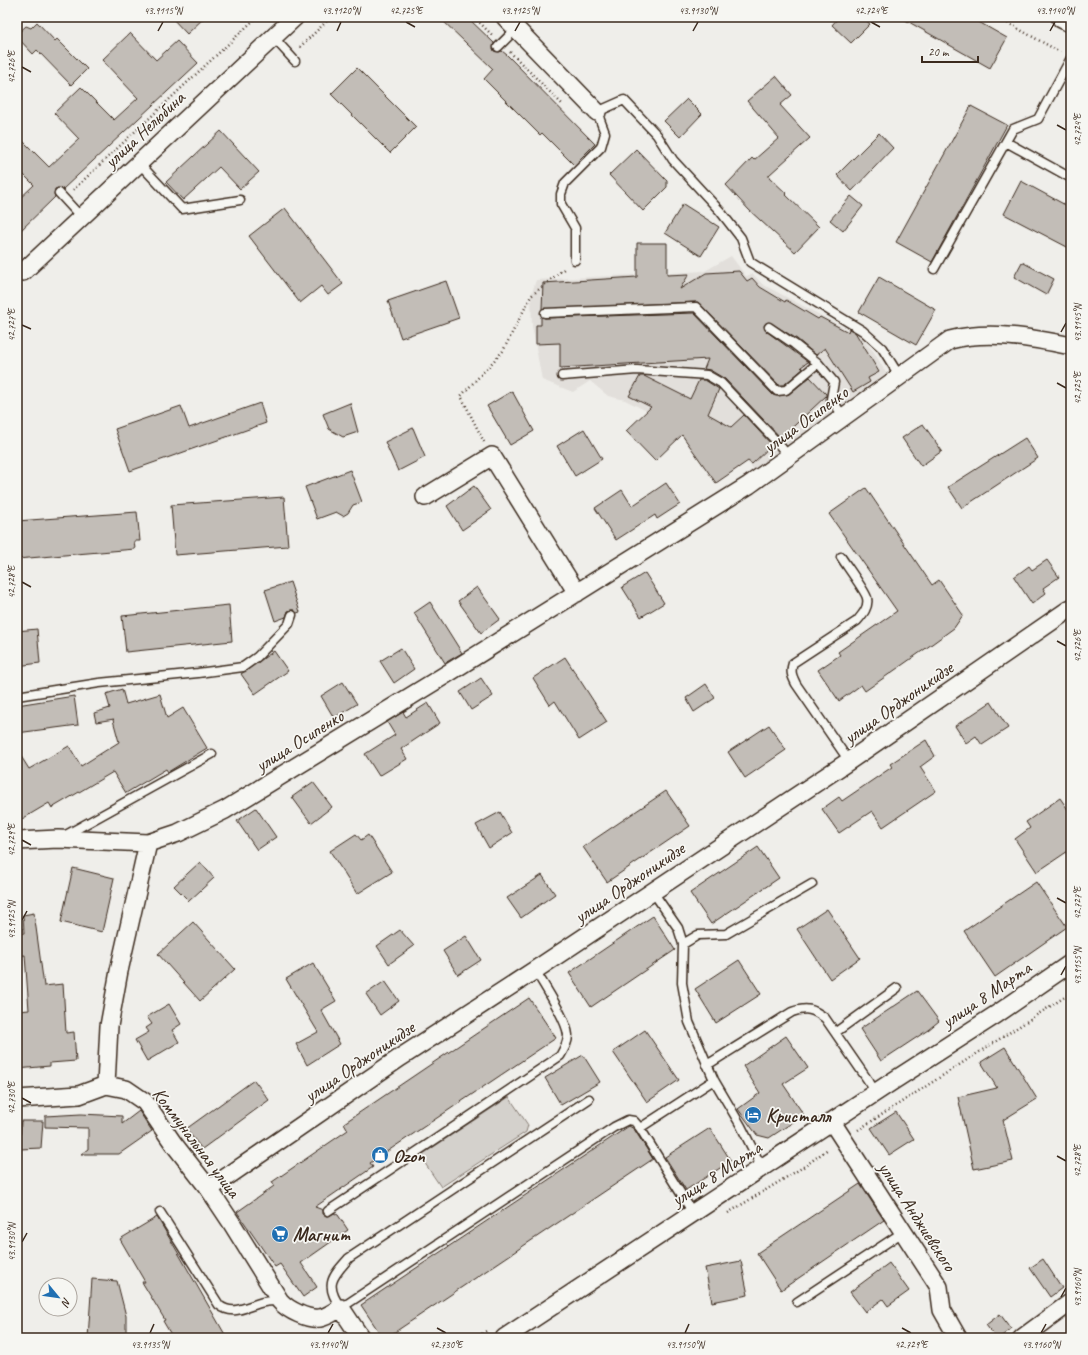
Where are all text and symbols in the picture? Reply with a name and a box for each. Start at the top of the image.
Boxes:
text: 43.9115°N [144,4,184,17]
text: 43.9120°N [322,4,362,17]
text: 42.725°E [390,4,424,17]
text: 43.9125°N [501,4,541,17]
text: 43.9130°N [679,4,719,17]
text: 42.724°E [855,4,889,17]
text: 43.9140°N [1036,4,1076,17]
scale bar [922,38,978,64]
text: 20 m [928,44,950,60]
text: 42.726°E [5,49,18,83]
street label: улица Нелюбина [98,85,191,174]
text: 42.724°E [1071,112,1084,146]
text: 43.9145°N [1071,302,1084,342]
text: 42.727°E [5,307,18,341]
text: 42.725°E [1071,370,1084,404]
street label: улица Осипенко [757,380,854,459]
text: 42.728°E [5,564,18,598]
text: 42.726°E [1071,628,1084,662]
street label: улица Орджоникидзе [838,655,960,750]
street label: улица Осипенко [250,704,349,778]
text: 42.729°E [5,822,18,856]
street label: улица Орджоникидзе [569,836,691,929]
text: 42.727°E [1071,885,1084,919]
text: 43.9125°N [5,899,18,939]
text: 43.9155°N [1071,945,1084,985]
street label: улица 8 Марта [936,955,1037,1034]
street label: улица Орджоникидзе [299,1015,421,1108]
text: 42.730°E [5,1080,18,1114]
street label: Коммунальная улица [147,1083,246,1204]
place label: Кристалл [766,1104,832,1128]
hotel icon: Кристалл [743,1105,763,1125]
street label: улица 8 Марта [666,1135,767,1212]
text: 42.728°E [1071,1143,1084,1177]
place label: Ozon [393,1144,425,1168]
shop icon: Ozon [370,1145,390,1165]
street label: улица Анджиевского [872,1156,962,1277]
text: 43.9130°N [5,1221,18,1261]
place label: Магнит [293,1223,351,1247]
supermarket icon: Магнит [270,1224,290,1244]
text: 43.9160°N [1071,1267,1084,1307]
north arrow [38,1277,78,1317]
text: N [58,1295,75,1310]
text: 43.9135°N [131,1338,171,1351]
text: 43.9140°N [309,1338,349,1351]
text: 42.730°E [430,1338,464,1351]
text: 43.9150°N [666,1338,706,1351]
text: 42.729°E [895,1338,929,1351]
text: 43.9160°N [1022,1338,1062,1351]

